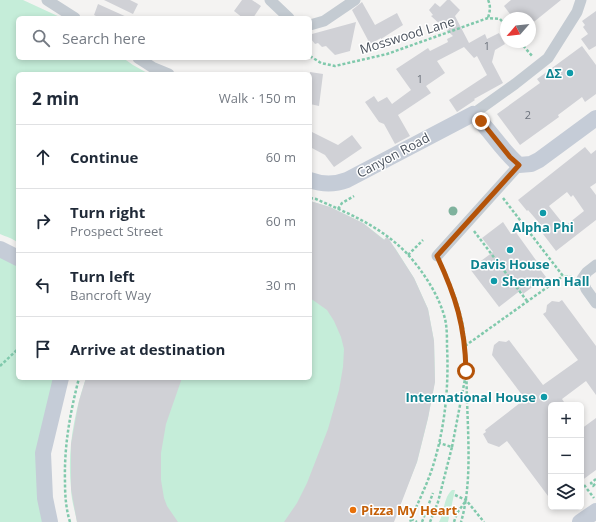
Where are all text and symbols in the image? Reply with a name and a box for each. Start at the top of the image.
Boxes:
street label: Mosswood Lane [357,12,457,58]
north arrow [500,12,536,48]
search box [16,16,312,60]
icon: search [30,27,52,49]
text: Search here [62,28,146,48]
house number: 1 [484,38,490,53]
place label: ΔΣ [546,64,562,82]
marker: ΔΣ [565,68,575,78]
house number: 1 [417,71,423,86]
text: 2 min [32,87,79,110]
text: Walk · 150 m [219,89,296,107]
house number: 2 [525,107,531,122]
route end [472,112,490,130]
street label: Canyon Road [353,128,433,182]
icon: ahead [32,146,54,168]
text: Continue [70,147,138,167]
text: 60 m [266,148,296,166]
text: Turn right [70,202,145,222]
marker: Alpha Phi [538,208,548,218]
icon: right [32,210,54,232]
text: 60 m [266,212,296,230]
place label: Alpha Phi [512,218,574,236]
text: Prospect Street [70,222,163,240]
marker: Davis House [505,245,515,255]
place label: Davis House [470,255,550,273]
text: Turn left [70,266,135,286]
place label: Sherman Hall [502,272,590,290]
icon: left [32,274,54,296]
text: 30 m [266,276,296,294]
marker: Sherman Hall [489,276,499,286]
text: Bancroft Way [70,286,151,304]
icon: arrive [32,338,54,360]
text: Arrive at destination [70,339,225,359]
route start [457,362,475,380]
place label: International House [405,388,536,406]
marker: International House [539,392,549,402]
map controls [548,402,584,510]
button: + [548,402,584,438]
button: − [548,438,584,474]
button: layers [548,474,584,510]
place label: Pizza My Heart [361,501,457,519]
marker: Pizza My Heart [348,505,358,515]

